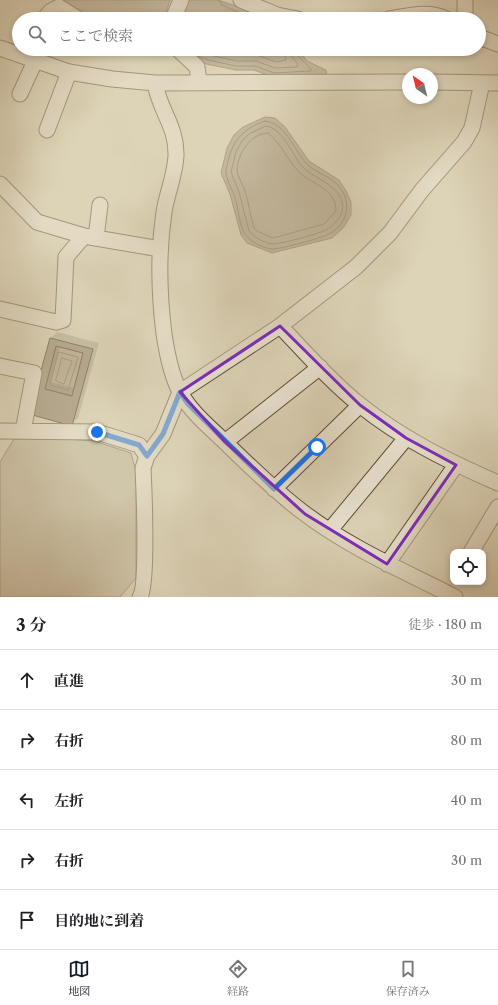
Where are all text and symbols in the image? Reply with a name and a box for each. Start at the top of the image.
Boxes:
search box [12,12,486,56]
icon: search [26,23,48,45]
text: ここで検索 [58,26,133,45]
north arrow [402,68,438,104]
route end [88,423,106,441]
route start [308,438,326,456]
map controls [450,549,486,585]
button: locate [450,549,486,585]
text: 3 分 [16,615,47,635]
text: 徒歩 · 180 m [408,616,482,632]
icon: ahead [16,669,38,691]
text: 直進 [54,671,84,690]
text: 30 m [451,672,482,688]
icon: right [16,729,38,751]
text: 右折 [54,731,84,750]
text: 80 m [450,732,482,748]
icon: left [16,789,38,811]
text: 左折 [54,791,84,810]
text: 40 m [451,792,482,808]
icon: right [16,849,38,871]
text: 右折 [54,851,84,870]
text: 30 m [451,852,482,868]
icon: arrive [16,909,38,931]
text: 目的地に到着 [54,911,144,930]
tab: 地図 [68,958,90,998]
tab: 経路 [227,958,249,998]
tab: 保存済み [386,958,430,998]

